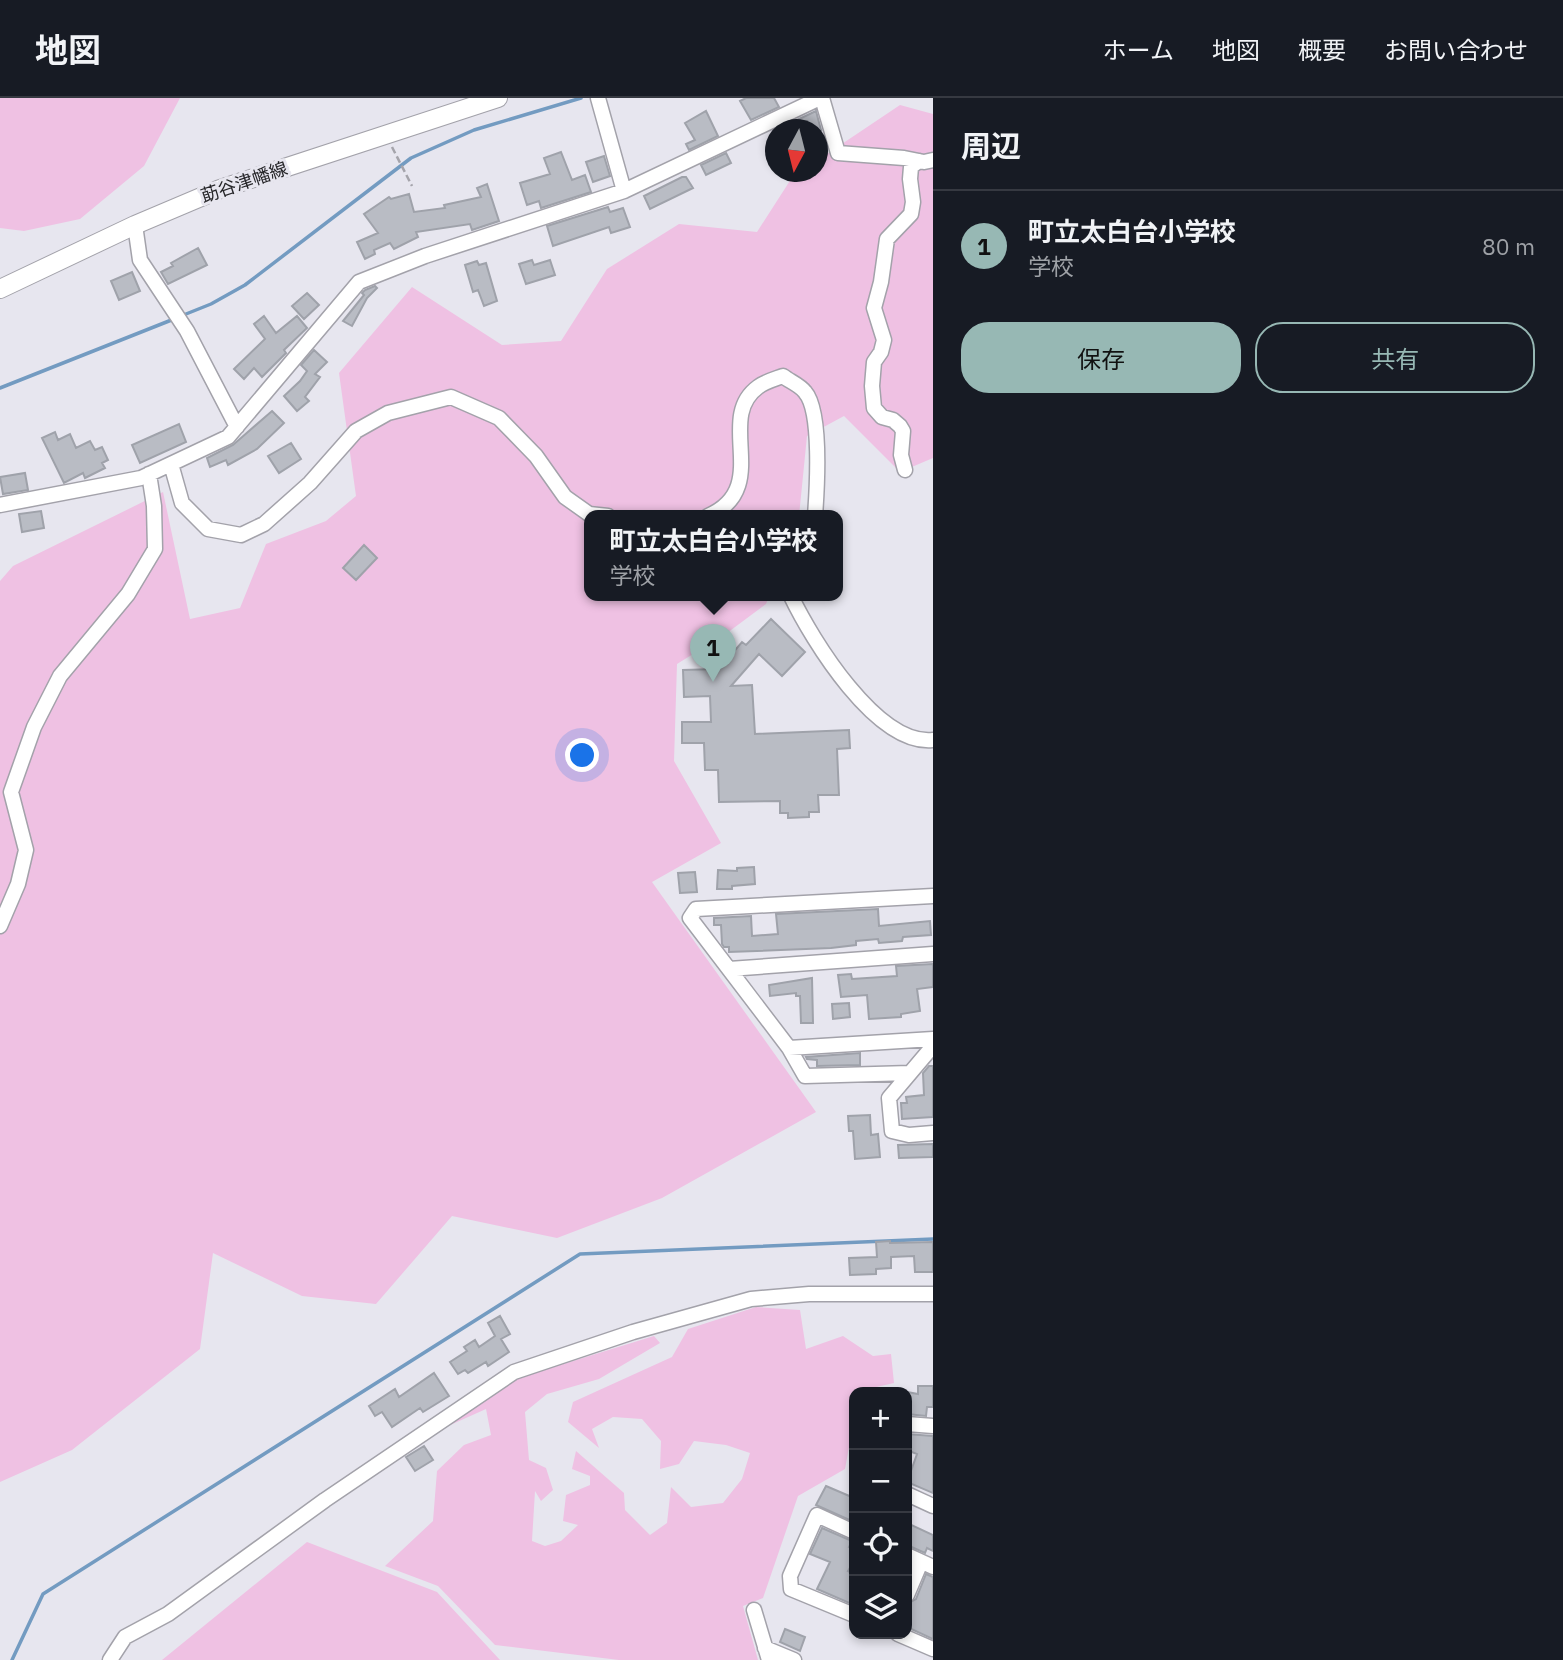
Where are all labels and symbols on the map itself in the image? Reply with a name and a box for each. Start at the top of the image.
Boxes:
north arrow [765,119,828,182]
street label: 莇谷津幡線 [198,156,290,208]
pin: 1 [690,624,736,682]
your location [565,738,599,772]

